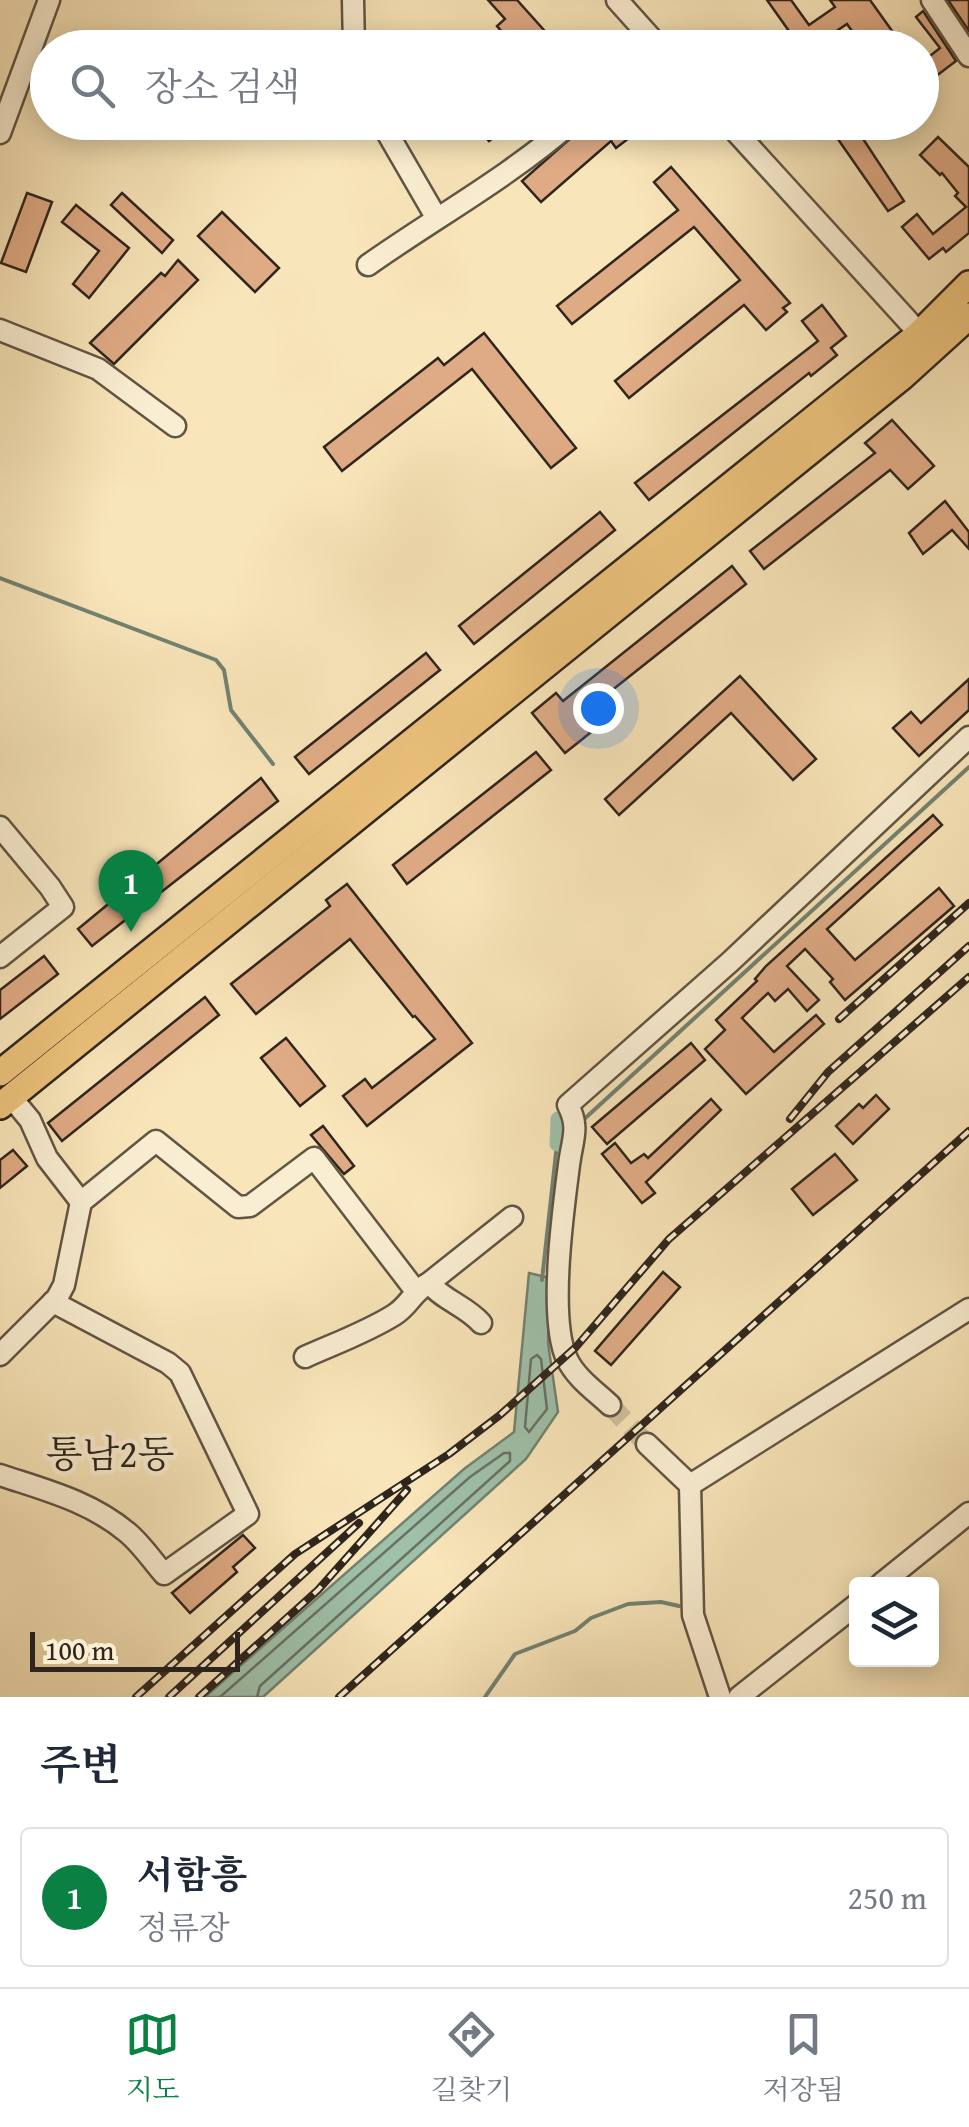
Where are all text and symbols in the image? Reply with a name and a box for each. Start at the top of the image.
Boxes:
search box [30,30,939,140]
icon: search [65,58,120,113]
text: 장소 검색 [145,58,300,114]
your location [573,683,624,734]
pin: 1 [98,850,164,932]
district label: 통남2동 [46,1425,175,1481]
map controls [849,1577,939,1667]
button: layers [849,1577,939,1667]
scale bar [30,1627,240,1672]
text: 100 m [45,1629,114,1670]
text: 주변 [40,1733,121,1794]
text: 서함흥 [137,1846,247,1902]
text: 1 [66,1874,83,1921]
text: 250 m [848,1874,927,1921]
text: 정류장 [137,1904,230,1951]
tab: 지도 [125,2007,180,2109]
tab: 길찾기 [431,2007,512,2109]
tab: 저장됨 [763,2007,844,2109]

